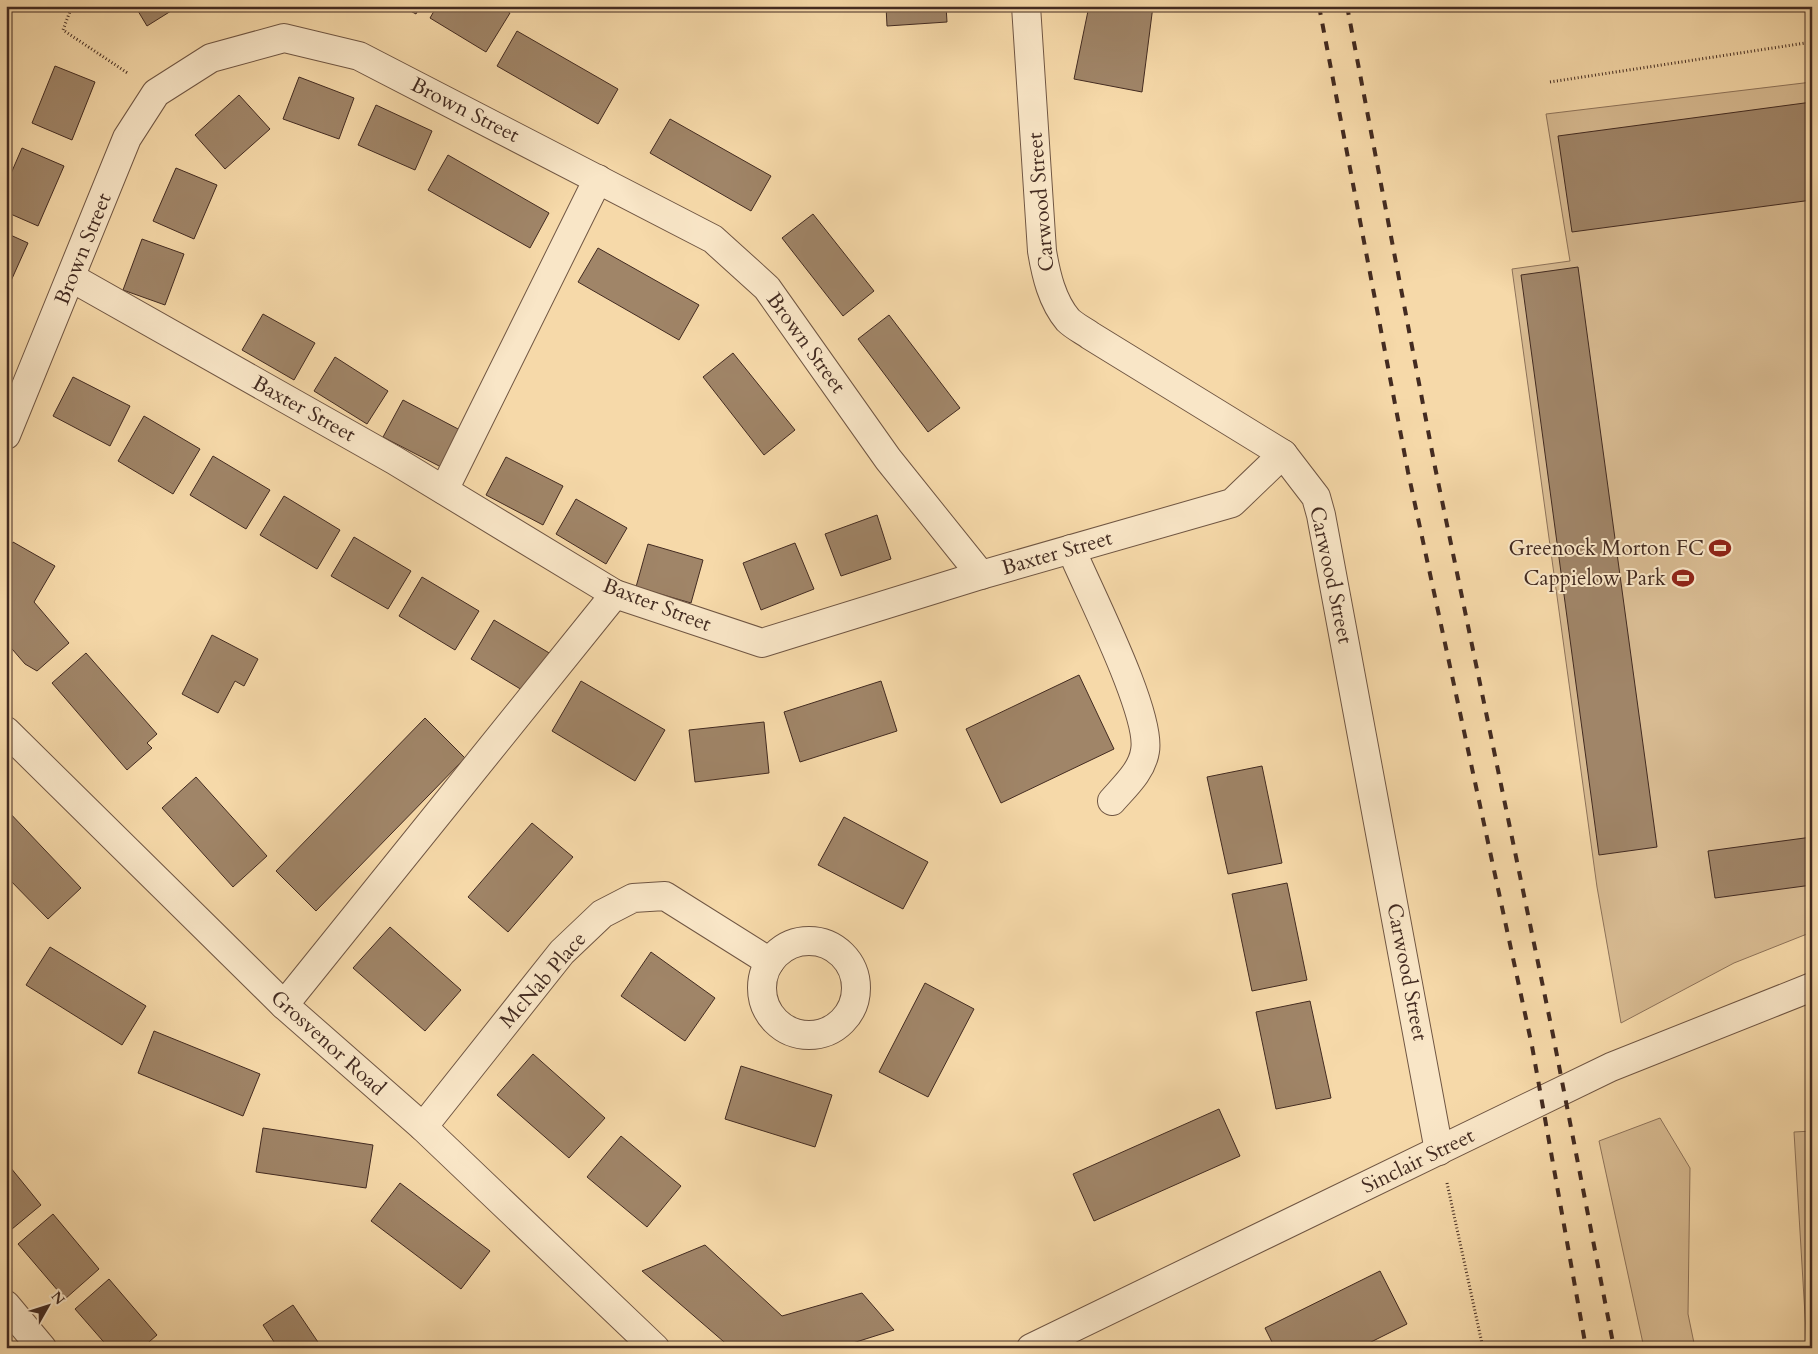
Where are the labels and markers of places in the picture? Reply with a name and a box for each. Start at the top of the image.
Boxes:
place label: Greenock Morton FC [1509,534,1704,563]
sports icon: Greenock Morton FC [1707,535,1733,561]
place label: Cappielow Park [1524,564,1667,593]
sports icon: Cappielow Park [1670,565,1696,591]

